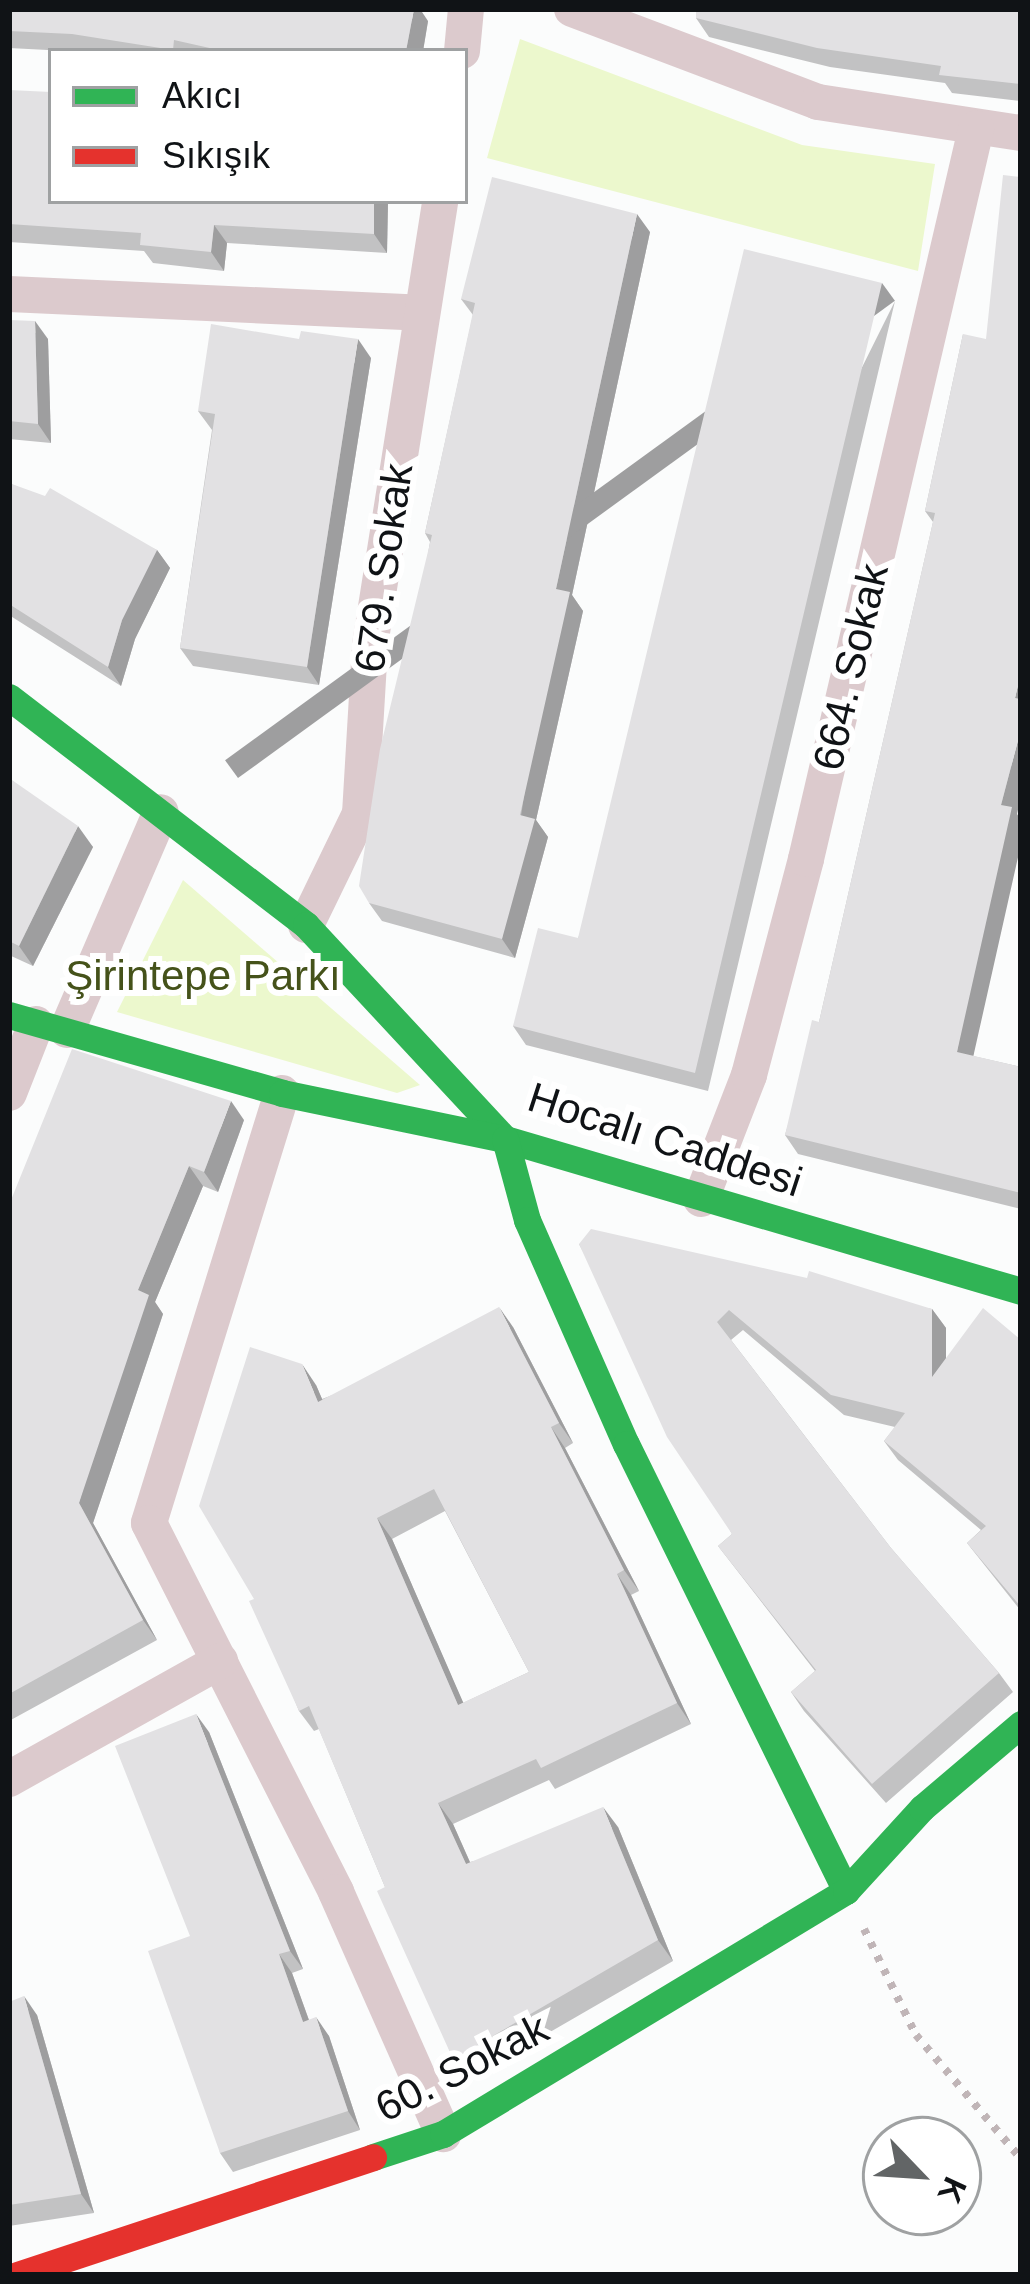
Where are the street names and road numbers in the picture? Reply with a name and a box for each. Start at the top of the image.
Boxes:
street label: 679. Sokak [344,460,424,676]
street label: 664. Sokak [803,559,899,775]
street label: Hocalı Caddesi [522,1072,808,1208]
street label: 60. Sokak [367,2003,557,2133]

